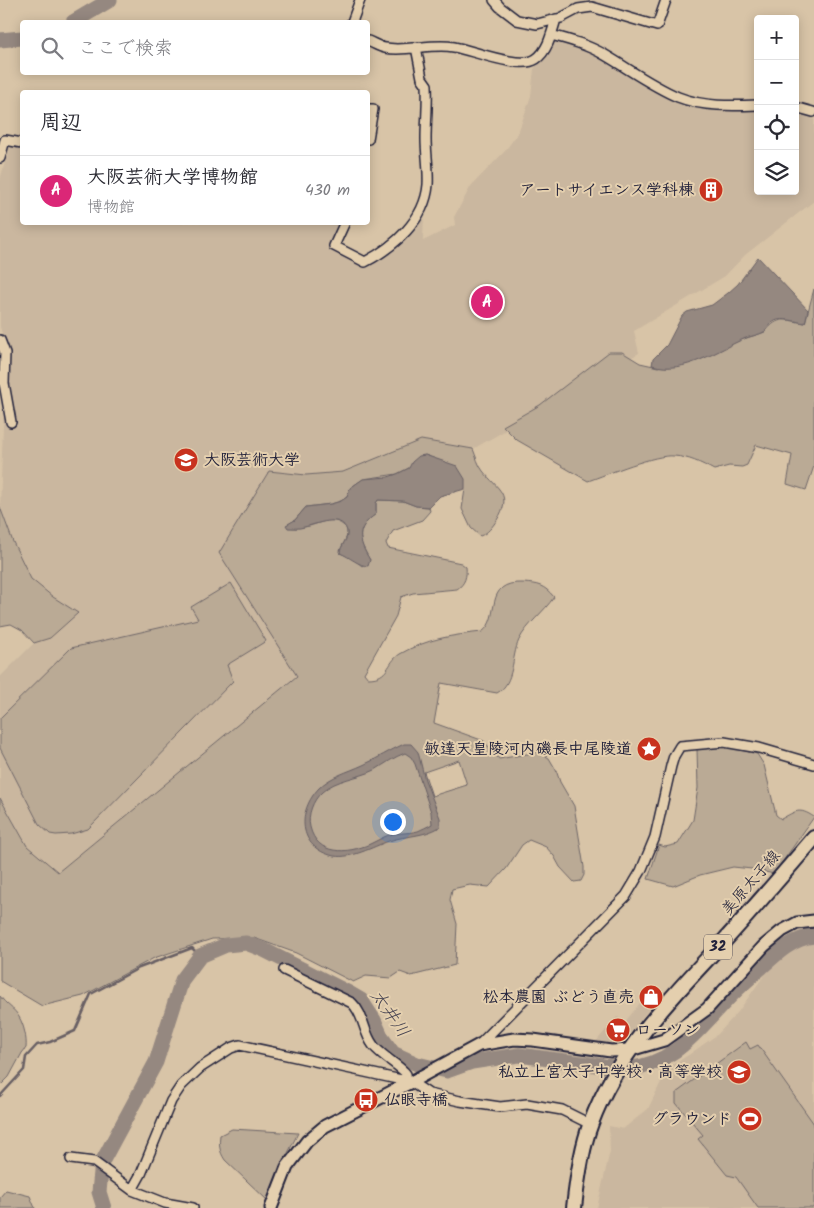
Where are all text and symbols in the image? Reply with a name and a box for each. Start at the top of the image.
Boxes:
map controls [754,15,799,195]
button: + [754,15,799,60]
search box [20,20,370,75]
icon: search [38,34,66,62]
text: ここで検索 [78,34,173,64]
button: − [754,60,799,105]
button: locate [754,105,799,150]
text: 周辺 [40,107,82,140]
button: layers [754,150,799,195]
text: 大阪芸術大学博物館 [87,163,258,193]
building icon: アートサイエンス学科棟 [698,177,724,203]
text: A [51,178,61,203]
text: 430 m [305,178,350,203]
place label: アートサイエンス学科棟 [520,178,695,203]
text: 博物館 [87,195,135,220]
pin: A [471,283,503,321]
school or university icon: 大阪芸術大学 [173,447,199,473]
place label: 大阪芸術大学 [204,448,300,473]
place icon: 敏達天皇陵河内磯長中尾陵道 [636,736,662,762]
place label: 敏達天皇陵河内磯長中尾陵道 [424,737,632,762]
your location [380,809,406,835]
street label: 美原太子線 [715,845,787,921]
road number: 32 [704,934,732,960]
water label: 太井川 [362,984,416,1044]
shop icon: 松本農園 ぶどう直売 [638,984,664,1010]
place label: 松本農園 ぶどう直売 [483,985,634,1010]
supermarket icon: ローソン [605,1017,631,1043]
place label: ローソン [636,1018,700,1043]
school or university icon: 私立上宮太子中学校・高等学校 [726,1059,752,1085]
place label: 私立上宮太子中学校・高等学校 [498,1060,722,1085]
bus stop icon: 仏眼寺橋 [353,1087,379,1113]
place label: 仏眼寺橋 [384,1088,448,1113]
sports icon: グラウンド [737,1106,763,1132]
place label: グラウンド [652,1107,732,1132]

